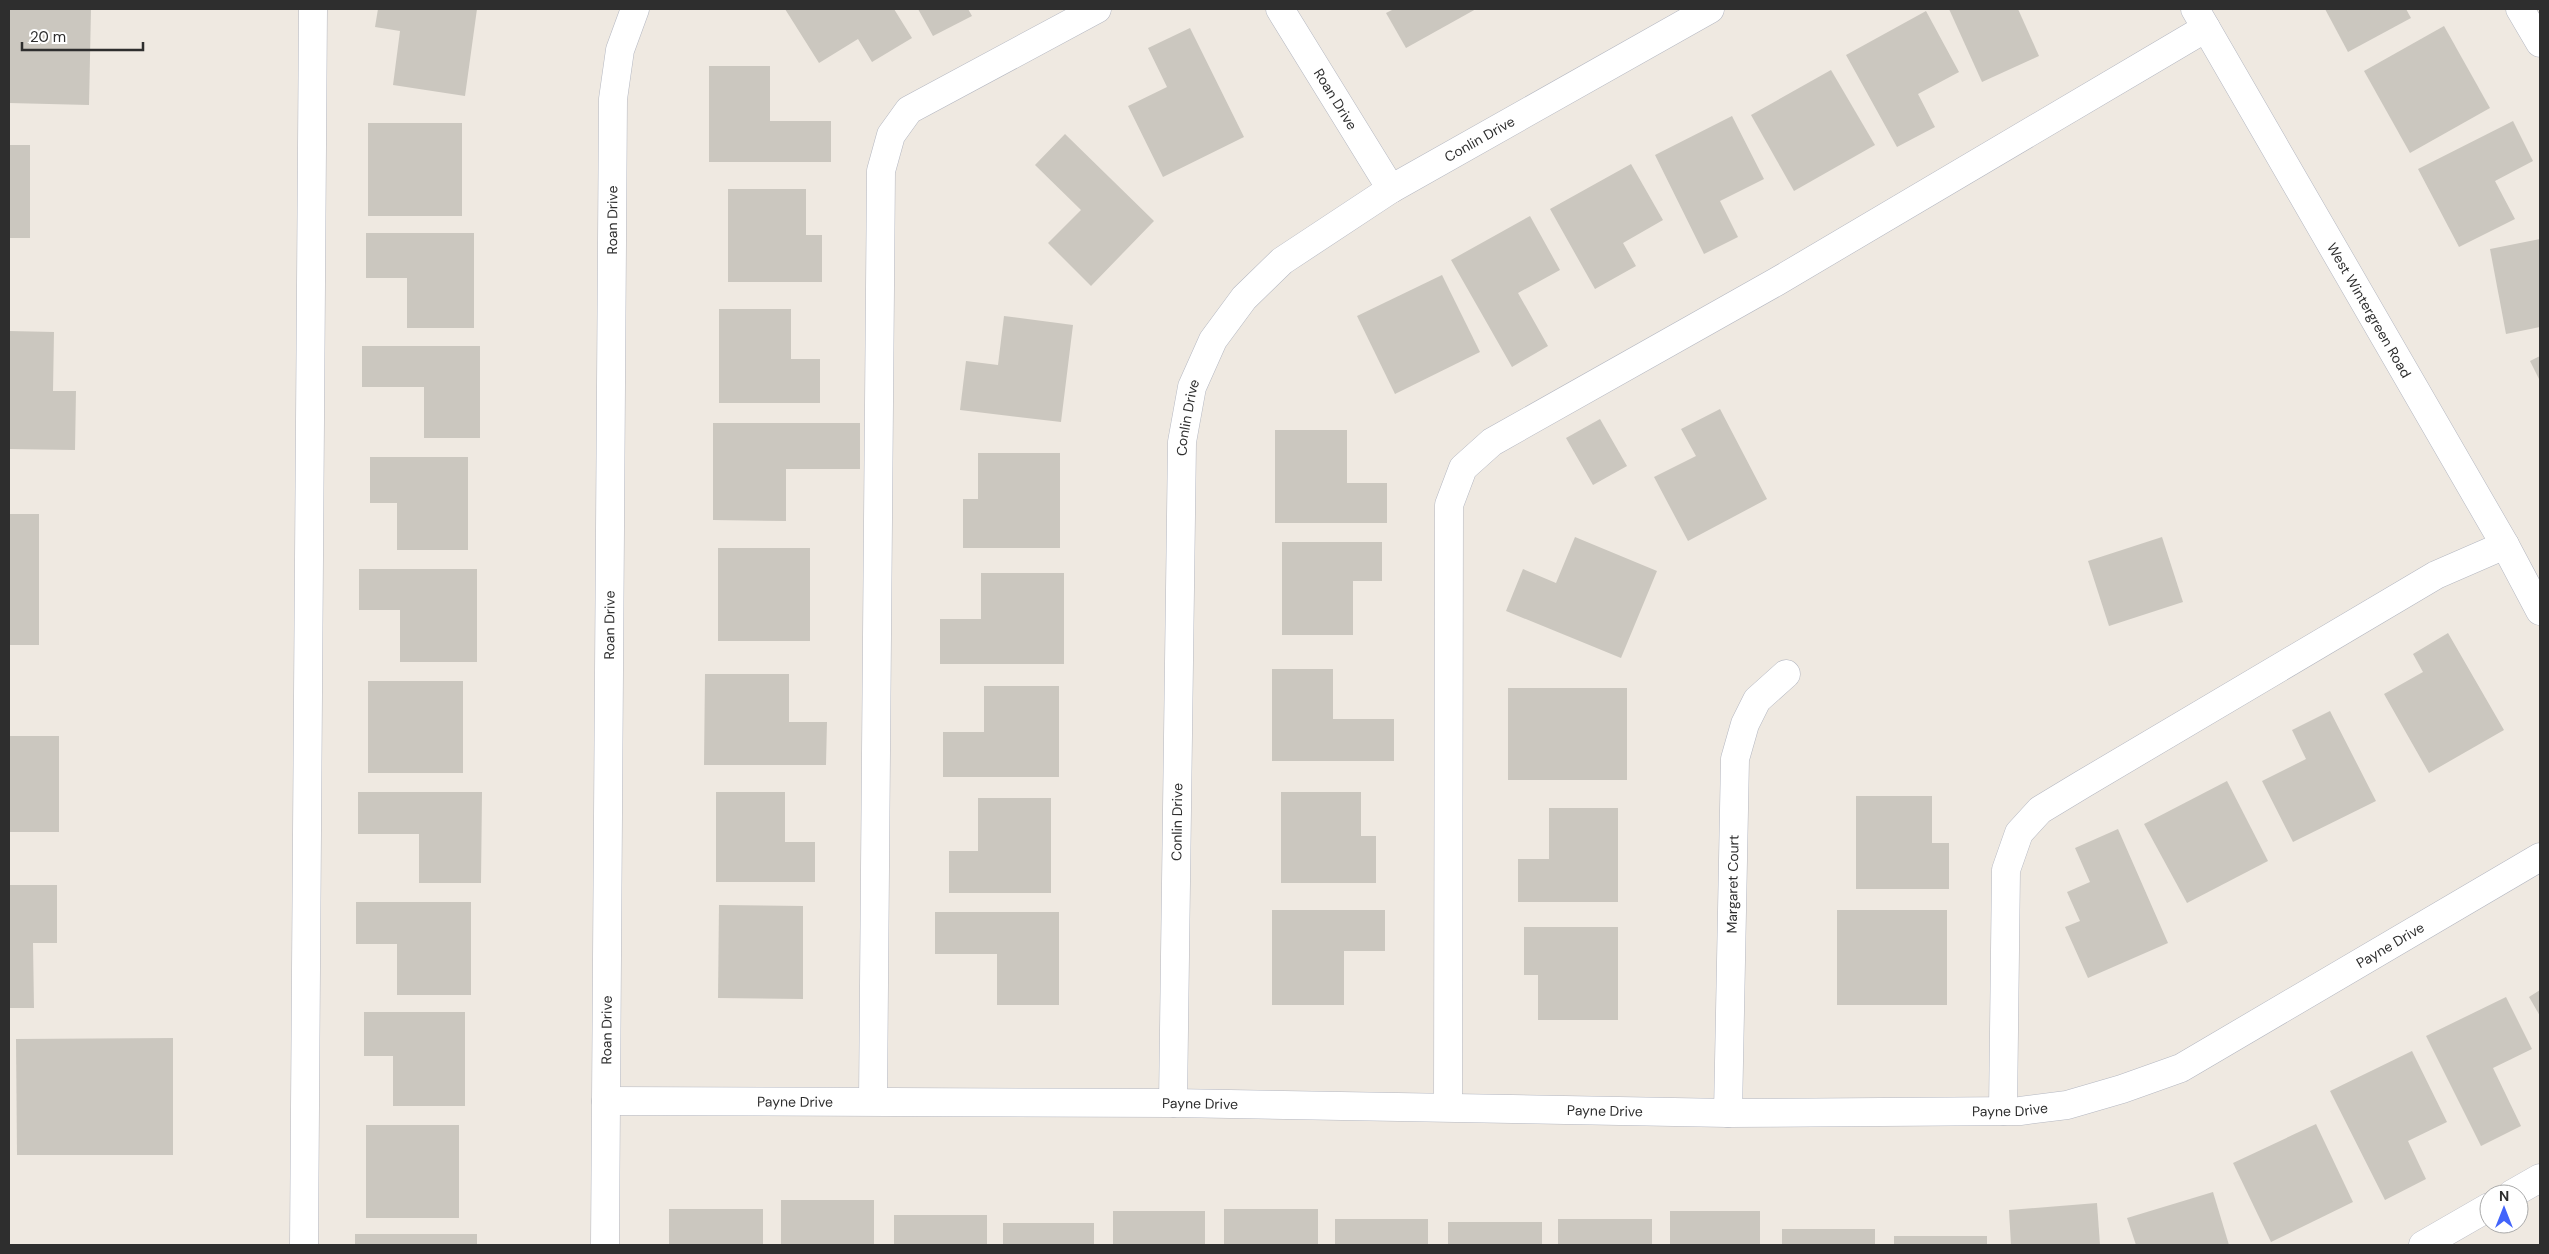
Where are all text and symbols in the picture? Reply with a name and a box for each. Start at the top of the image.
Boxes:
scale bar [22,20,144,52]
text: 20 m [30,27,66,47]
street label: Roan Drive [1310,65,1361,133]
street label: Conlin Drive [1441,112,1518,166]
street label: Roan Drive [603,186,621,254]
street label: West Wintergreen Road [2323,239,2415,381]
street label: Conlin Drive [1172,376,1203,456]
street label: Roan Drive [600,591,619,659]
street label: Conlin Drive [1167,783,1186,861]
street label: Margaret Court [1723,834,1743,934]
street label: Payne Drive [2353,918,2427,972]
street label: Roan Drive [597,995,616,1064]
street label: Payne Drive [757,1093,833,1111]
street label: Payne Drive [1162,1094,1238,1113]
street label: Payne Drive [1972,1099,2049,1120]
street label: Payne Drive [1567,1101,1643,1120]
north arrow [2479,1184,2529,1234]
text: N [2499,1187,2509,1205]

